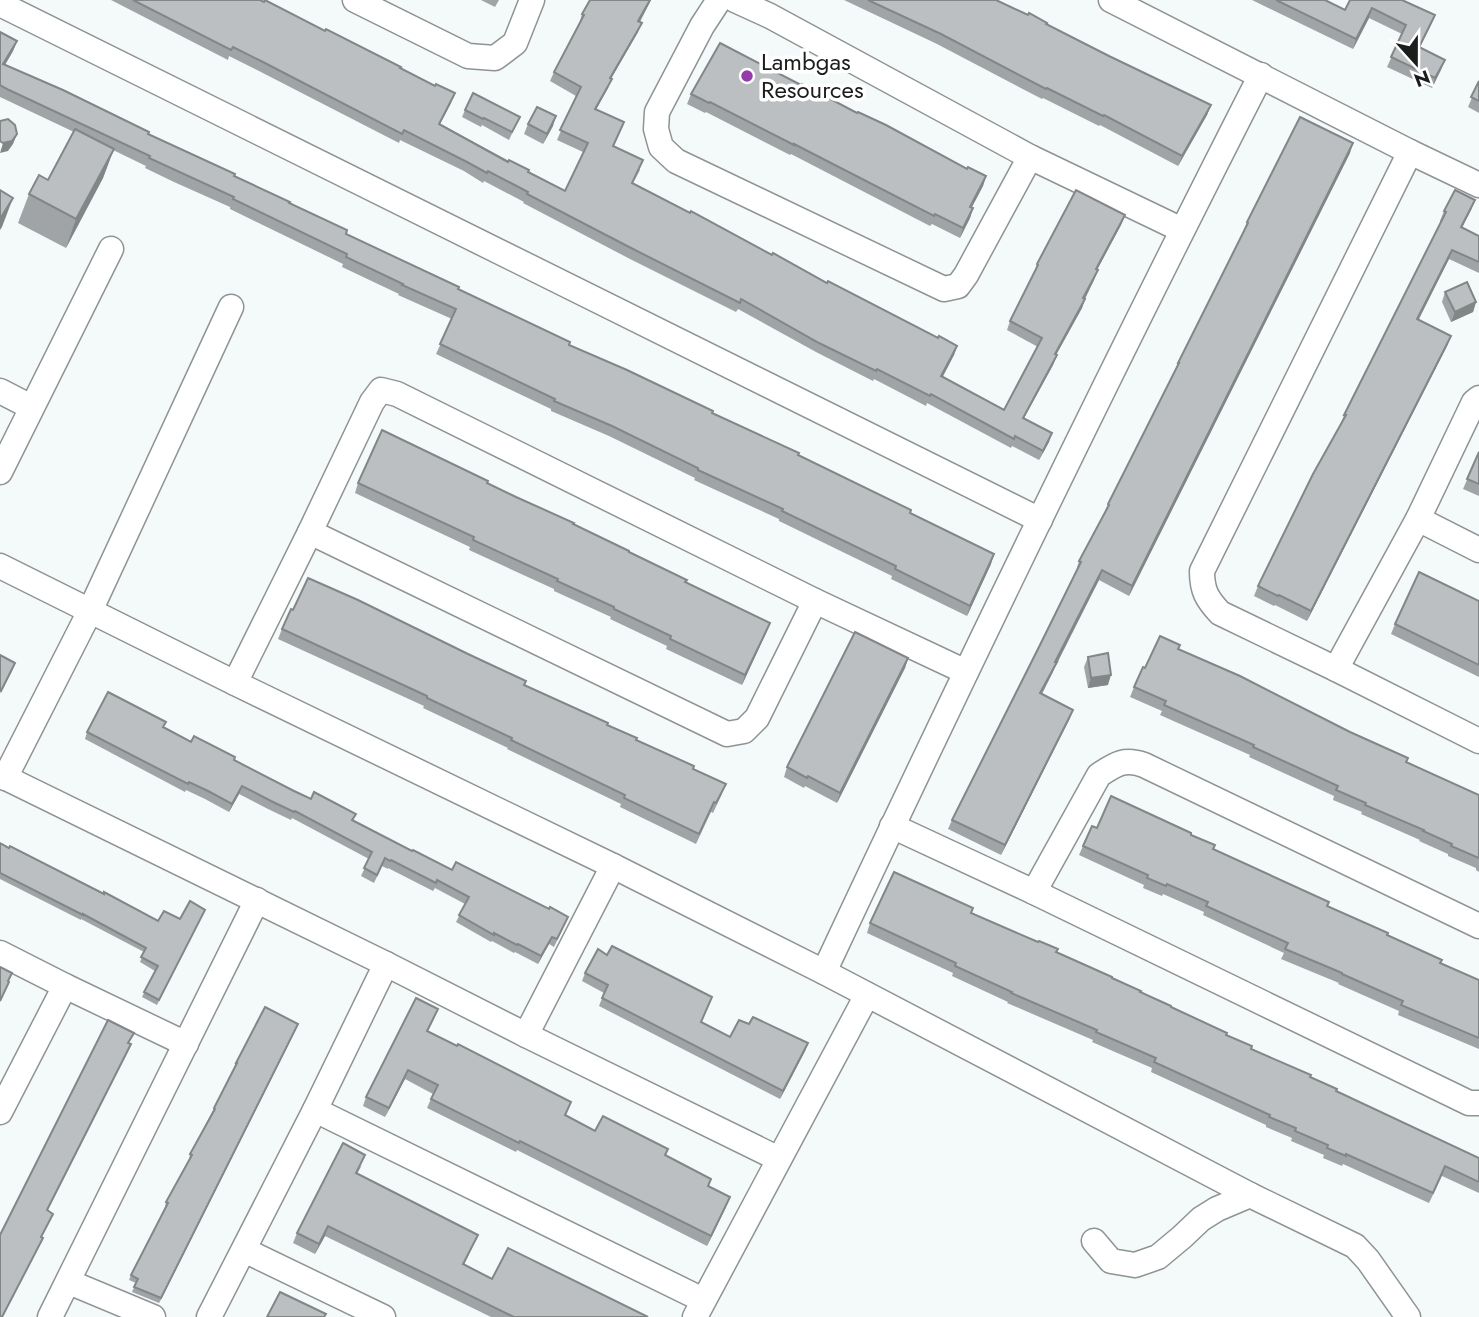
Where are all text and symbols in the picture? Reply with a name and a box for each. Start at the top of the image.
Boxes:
north arrow [1381,28,1451,98]
place label: Lambgas Resources [761,44,864,107]
text: N [1410,63,1434,94]
marker: Lambgas Resources [739,68,755,84]

